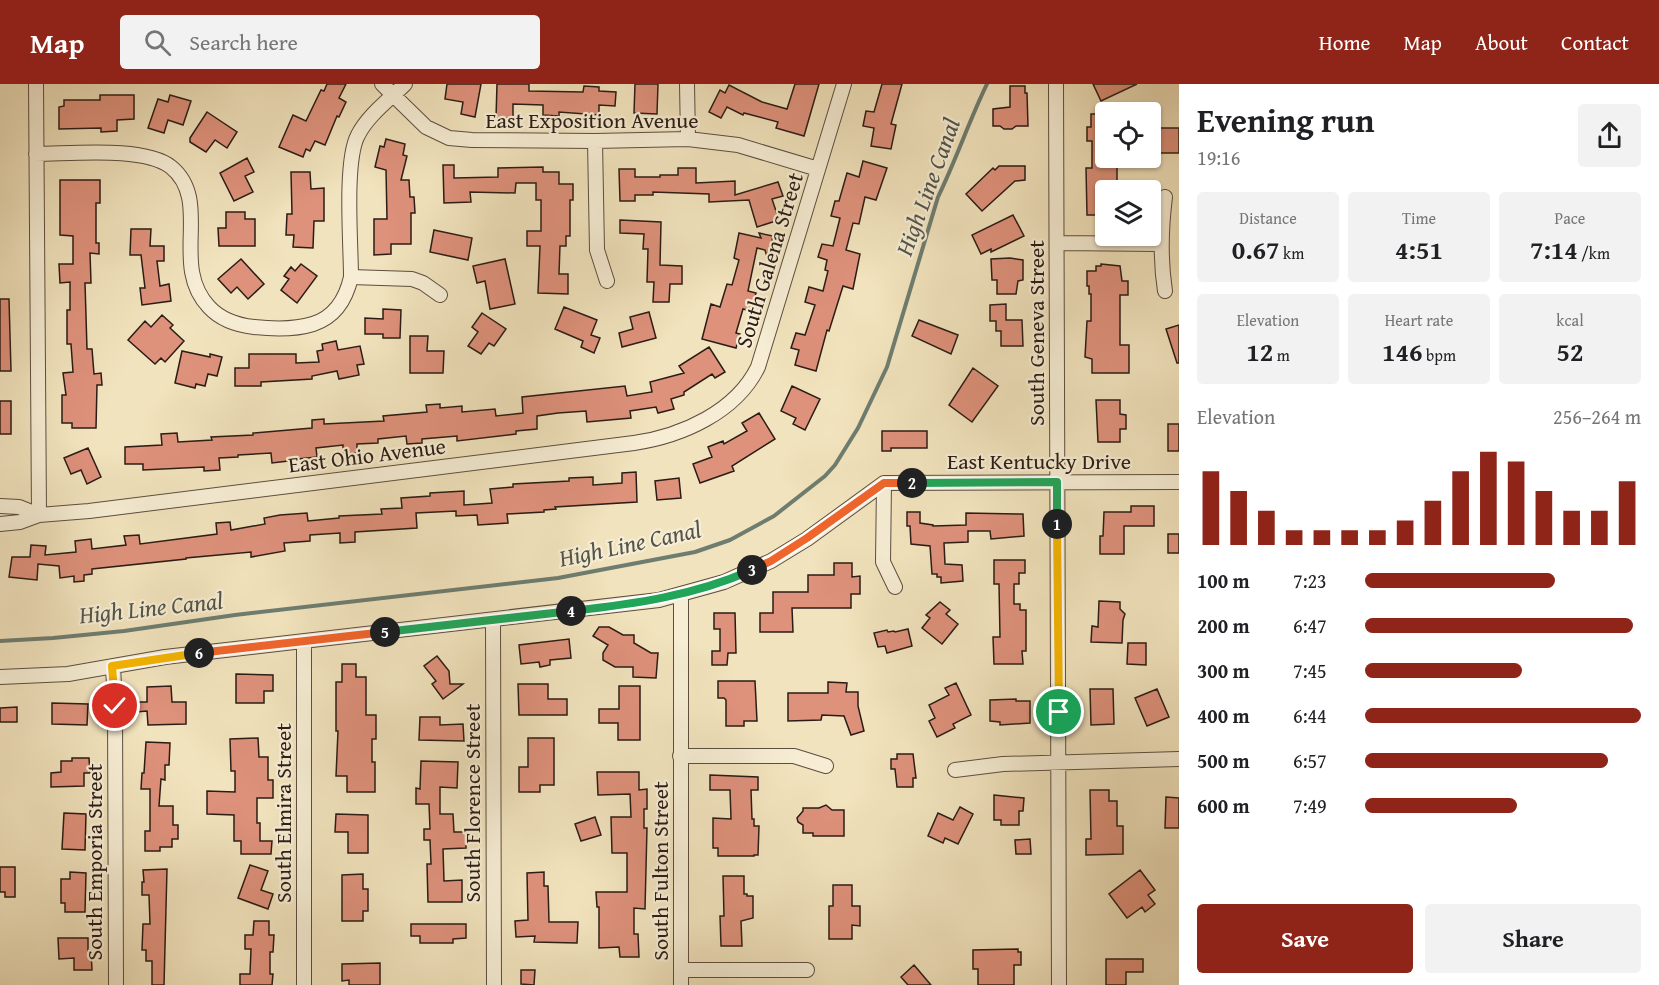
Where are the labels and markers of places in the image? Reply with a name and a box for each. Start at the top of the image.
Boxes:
pin: 2 [897,468,927,498]
pin: 1 [1042,509,1072,539]
pin: 3 [737,555,767,585]
pin: 4 [556,596,586,626]
pin: 5 [370,617,400,647]
pin: 6 [184,638,214,668]
pin [89,680,140,731]
pin [1033,686,1084,737]

